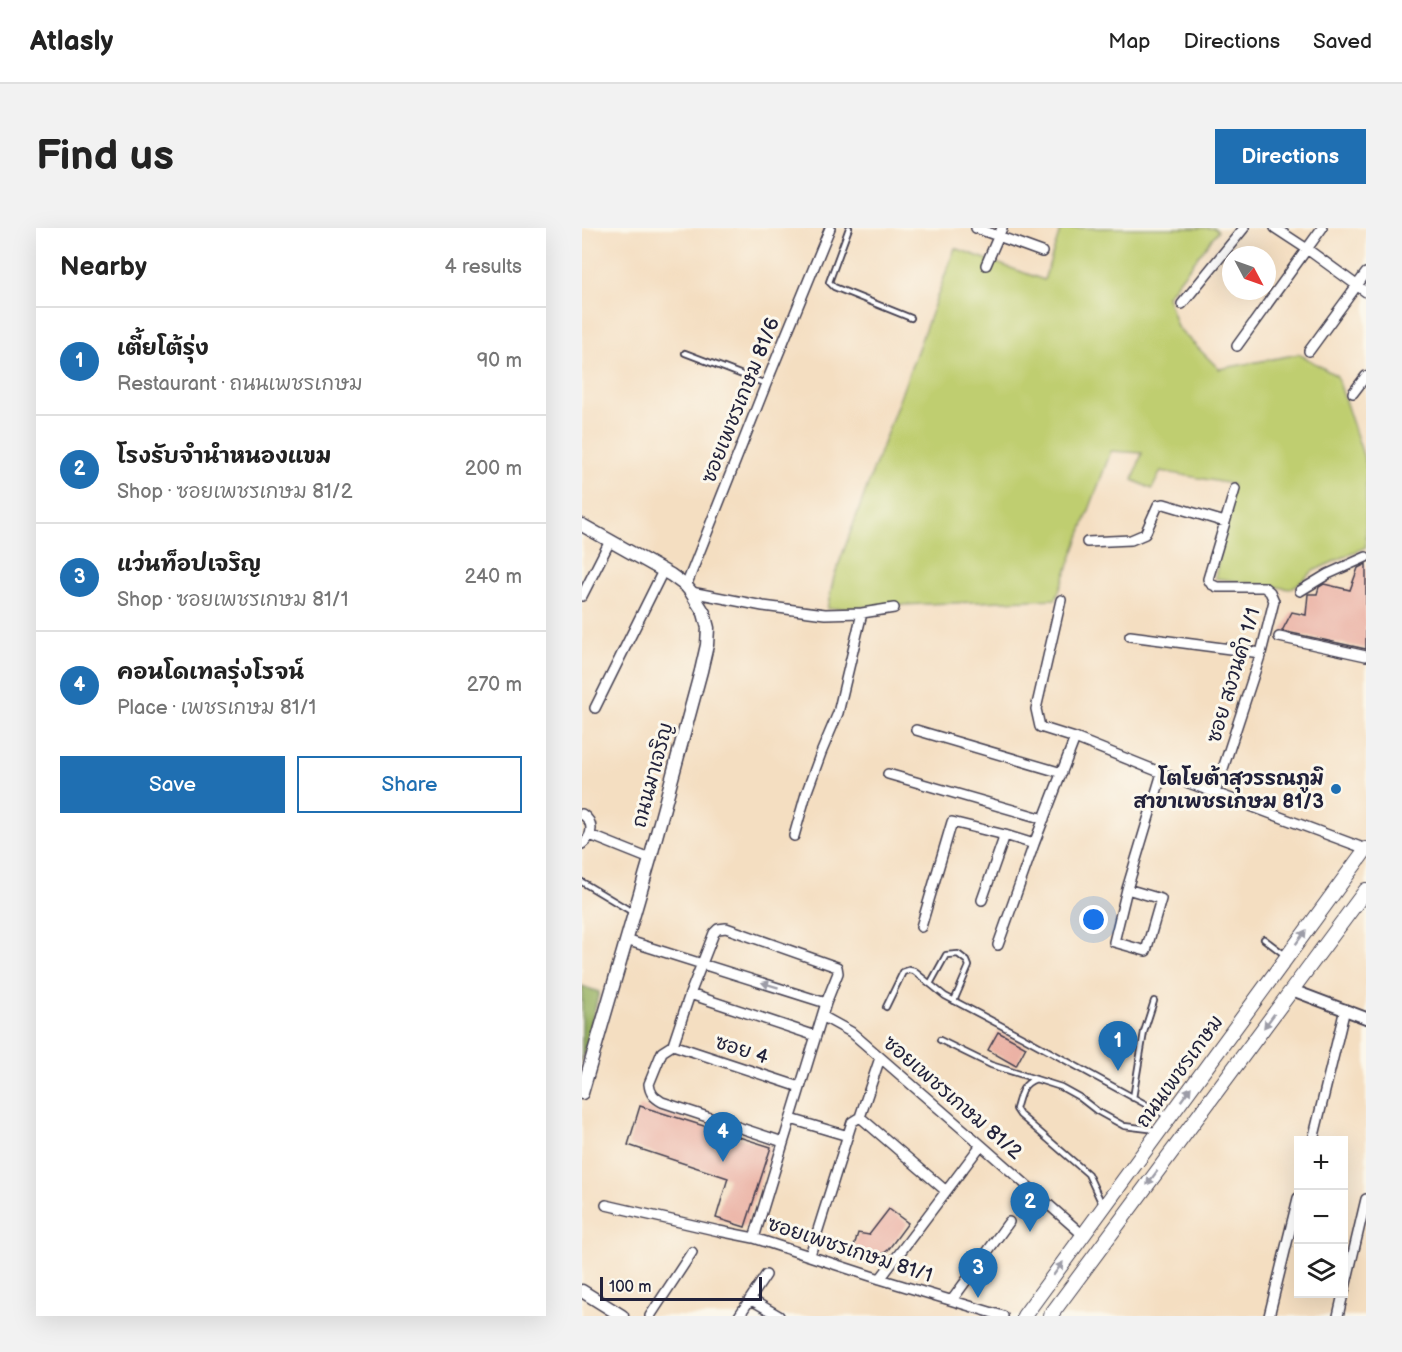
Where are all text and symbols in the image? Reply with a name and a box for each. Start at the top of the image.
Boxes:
text: Atlasly [30,25,113,58]
text: Map [1108,29,1151,54]
text: Directions [1184,29,1280,54]
text: Saved [1313,29,1372,54]
button: Directions [1215,129,1366,184]
text: Find us [36,131,174,182]
north arrow [1222,246,1276,300]
text: Nearby [60,252,147,283]
text: 4 results [444,255,522,279]
street label: ซอยเพชรเกษม 81/6 [697,314,785,487]
text: เตี้ยโต้รุ่ง [117,335,209,362]
text: 1 [75,349,84,373]
text: 90 m [477,349,522,373]
text: Restaurant · ถนนเพชรเกษม [117,372,363,396]
text: โรงรับจำนำหนองแขม [117,443,331,470]
text: 2 [74,457,85,481]
text: 200 m [465,457,522,481]
text: Shop · ซอยเพชรเกษม 81/2 [117,480,352,504]
text: แว่นท็อปเจริญ [117,551,261,578]
text: 3 [74,565,85,589]
text: 240 m [465,565,522,589]
text: Shop · ซอยเพชรเกษม 81/1 [117,588,348,612]
street label: ซอย สงวนคำ 1/1 [1200,604,1266,746]
text: คอนโดเทลรุ่งโรจน์ [117,659,304,686]
text: 4 [74,673,85,697]
text: 270 m [467,673,522,697]
text: Place · เพชรเกษม 81/1 [117,696,316,720]
street label: ถนนมาเจริญ [626,720,679,830]
button: Save [60,756,285,813]
button: Share [297,756,522,813]
place label: โตโยต้าสุวรรณภูมิ สาขาเพชรเกษม 81/3 [1133,765,1324,814]
marker: โตโยต้าสุวรรณภูมิ สาขาเพชรเกษม 81/3 [1329,782,1343,796]
your location [1079,905,1108,934]
one-way arrow [1295,930,1307,945]
one-way arrow [761,980,779,989]
street label: ถนนเพชรเกษม [1131,1011,1229,1132]
one-way arrow [1263,1013,1275,1029]
pin: 1 [1098,1022,1138,1071]
street label: ซอย 4 [712,1030,772,1070]
street label: ซอยเพชรเกษม 81/2 [878,1031,1027,1165]
one-way arrow [1180,1087,1192,1103]
pin: 4 [704,1112,742,1162]
map controls [1294,1136,1348,1298]
button: + [1294,1136,1348,1190]
one-way arrow [1147,1170,1159,1185]
pin: 2 [1010,1182,1050,1232]
button: − [1294,1190,1348,1244]
street label: ซอยเพชรเกษม 81/1 [764,1212,935,1288]
button: layers [1294,1244,1348,1298]
pin: 3 [958,1248,998,1298]
one-way arrow [1052,1261,1064,1277]
scale bar [600,1274,762,1302]
text: 100 m [609,1278,652,1297]

